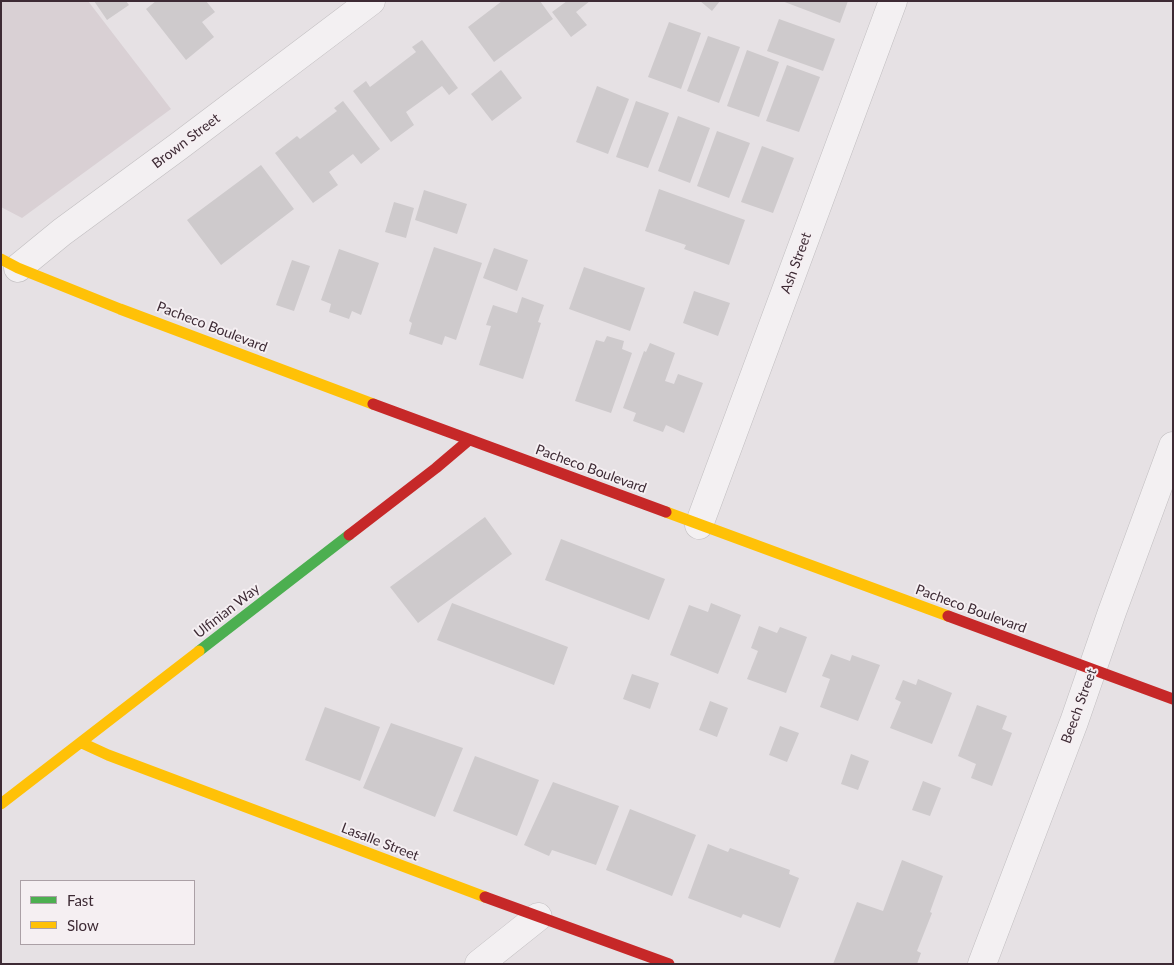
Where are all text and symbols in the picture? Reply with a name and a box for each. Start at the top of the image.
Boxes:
street label: Brown Street [149,110,223,172]
street label: Ash Street [777,230,815,296]
street label: Pacheco Boulevard [154,298,270,356]
street label: Pacheco Boulevard [533,441,649,497]
street label: Ulfinian Way [191,580,263,642]
street label: Pacheco Boulevard [913,581,1029,637]
street label: Beech Street [1058,666,1100,746]
street label: Lasalle Street [339,820,421,864]
legend [20,880,195,945]
text: Fast [67,891,94,909]
text: Slow [67,916,99,934]

